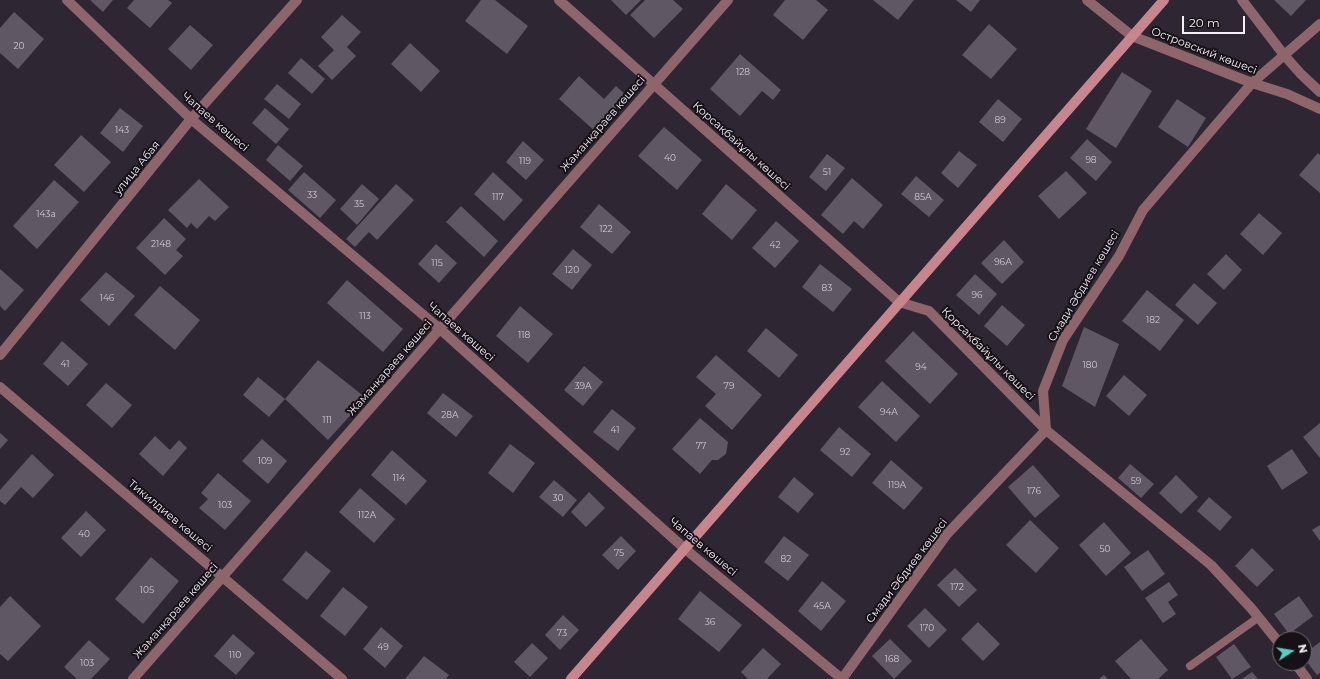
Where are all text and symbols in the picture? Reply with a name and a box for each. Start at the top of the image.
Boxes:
scale bar [1184,8,1247,34]
text: 20 m [1189,15,1220,30]
street label: Островский көшесі [1149,25,1259,77]
house number: 20 [13,41,25,51]
house number: 128 [736,67,750,77]
street label: Жаманқараев көшесі [558,74,648,174]
street label: Чапаев көшесі [179,90,251,154]
street label: Қорсақбайұлы көшесі [690,99,792,193]
house number: 89 [994,115,1006,125]
house number: 143 [115,125,129,135]
street label: улица Абая [111,138,163,198]
house number: 40 [664,153,676,163]
house number: 98 [1085,155,1097,165]
house number: 119 [519,156,531,166]
house number: 51 [823,167,831,177]
house number: 33 [307,190,317,200]
house number: 117 [492,192,504,202]
house number: 85А [914,192,932,202]
house number: 35 [354,199,364,209]
house number: 143а [36,209,56,219]
house number: 122 [599,224,613,234]
street label: Смади Әбдиев көшесі [1046,228,1122,344]
house number: 2148 [151,239,171,249]
house number: 42 [769,240,781,250]
house number: 96А [994,257,1012,267]
house number: 115 [431,258,443,268]
house number: 120 [565,265,579,275]
house number: 83 [822,283,832,293]
house number: 96 [972,290,982,300]
house number: 146 [100,293,114,303]
street label: Чапаев көшесі [425,300,497,364]
street label: Қорсақбайұлы көшесі [939,305,1037,403]
house number: 113 [359,311,371,321]
house number: 182 [1146,315,1160,325]
street label: Жаманқараев көшесі [345,318,435,418]
house number: 118 [518,330,530,340]
house number: 41 [61,359,69,369]
house number: 180 [1083,360,1097,370]
house number: 94 [915,362,927,372]
house number: 39А [574,381,592,391]
house number: 79 [724,381,734,391]
house number: 94А [880,407,898,417]
house number: 28А [441,410,459,420]
house number: 111 [322,415,332,425]
house number: 41 [611,425,619,435]
house number: 77 [696,441,706,451]
house number: 92 [840,447,850,457]
house number: 109 [258,456,272,466]
house number: 114 [393,473,405,483]
house number: 59 [1131,476,1141,486]
street label: Тикилдиев көшесі [125,477,215,555]
house number: 119А [888,480,906,490]
house number: 176 [1027,486,1041,496]
house number: 30 [552,493,564,503]
house number: 103 [218,500,232,510]
house number: 112А [358,510,376,520]
street label: Чапаев көшесі [667,515,739,579]
street label: Смади Әбдиев көшесі [863,516,951,626]
house number: 40 [78,529,90,539]
house number: 50 [1099,544,1111,554]
house number: 75 [614,548,624,558]
house number: 82 [781,554,791,564]
street label: Жаманқараев көшесі [131,561,221,661]
house number: 172 [950,582,964,592]
house number: 105 [140,585,154,595]
house number: 45А [813,601,831,611]
house number: 36 [705,617,715,627]
house number: 170 [920,623,934,633]
house number: 73 [557,628,567,638]
north arrow [1272,631,1312,671]
house number: 49 [377,642,389,652]
text: N [1295,643,1311,655]
house number: 110 [229,650,241,660]
house number: 168 [885,654,899,664]
house number: 103 [80,658,94,668]

